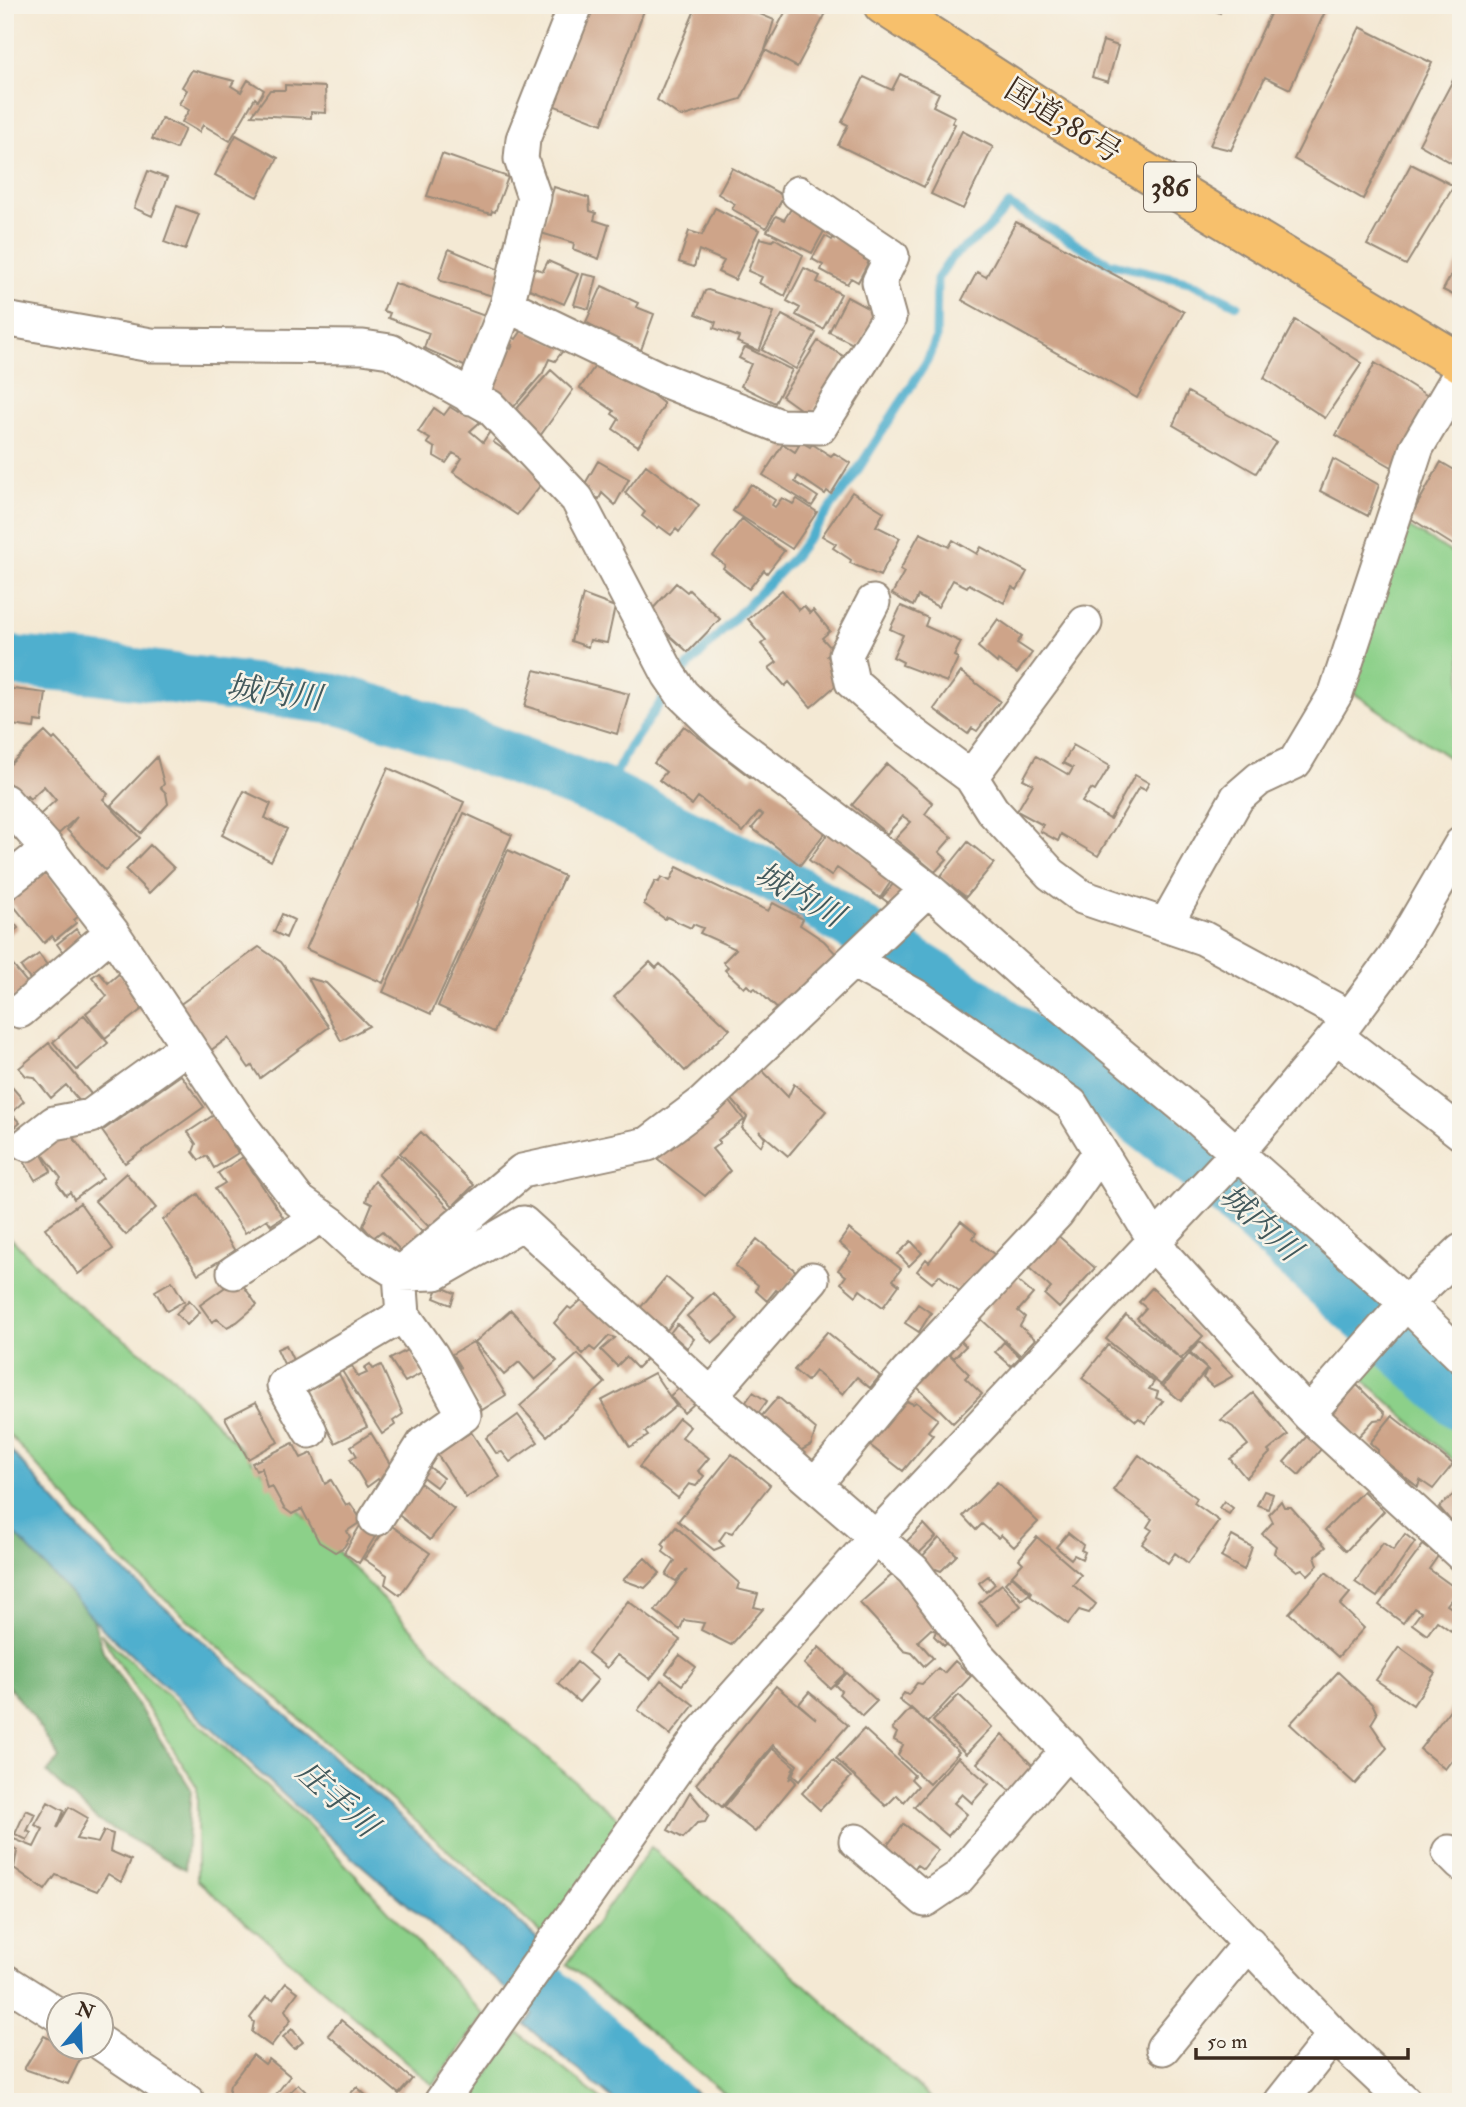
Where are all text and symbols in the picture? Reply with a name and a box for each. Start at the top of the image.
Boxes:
street label: 国道386号 [998,71,1128,171]
road number: 386 [1144,162,1196,212]
water label: 城内川 [224,667,327,719]
water label: 城内川 [747,854,853,938]
water label: 城内川 [1211,1176,1311,1272]
water label: 庄手川 [288,1752,388,1848]
north arrow [46,1992,116,2062]
text: N [72,1996,98,2025]
scale bar [1196,2016,1408,2060]
text: 50 m [1207,2028,1248,2055]

